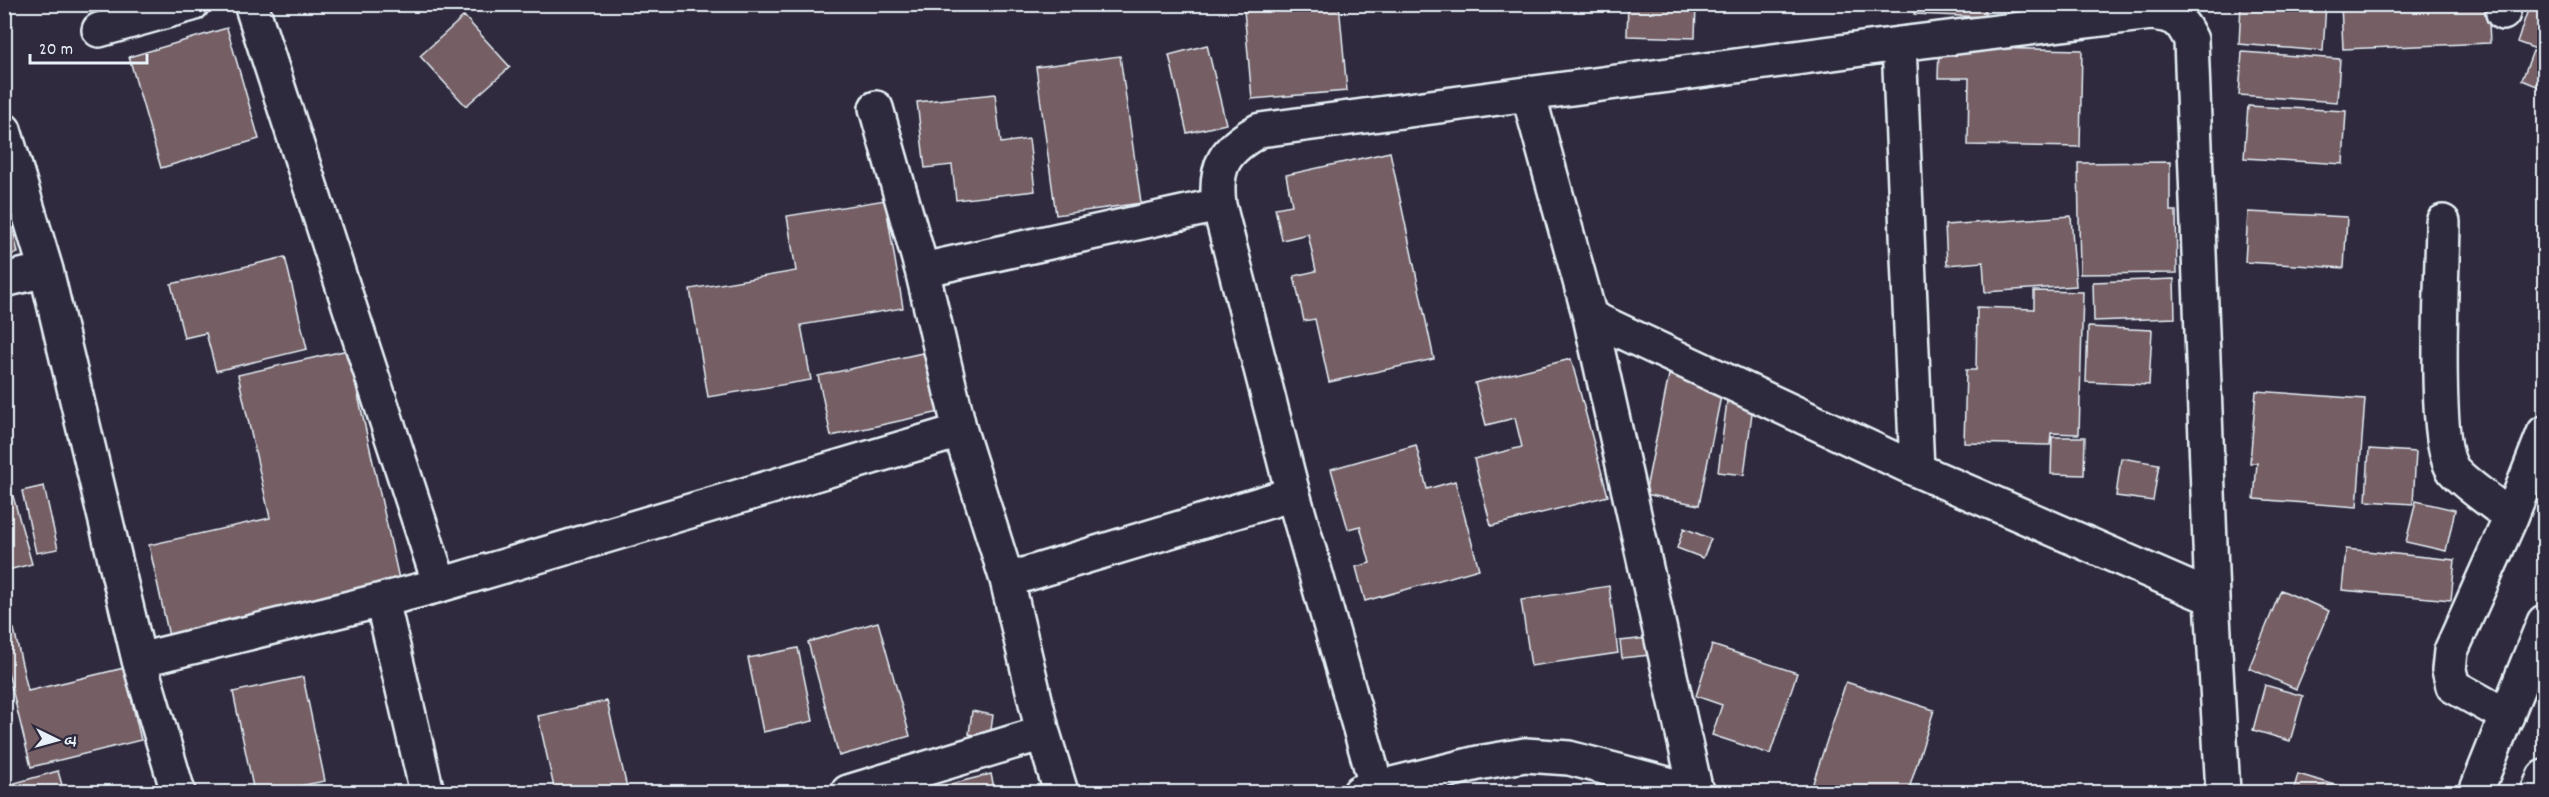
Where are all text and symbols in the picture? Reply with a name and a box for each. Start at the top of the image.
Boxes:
scale bar [30,27,147,65]
text: 20 m [39,38,73,63]
north arrow [27,710,87,770]
text: उ [58,735,81,748]

